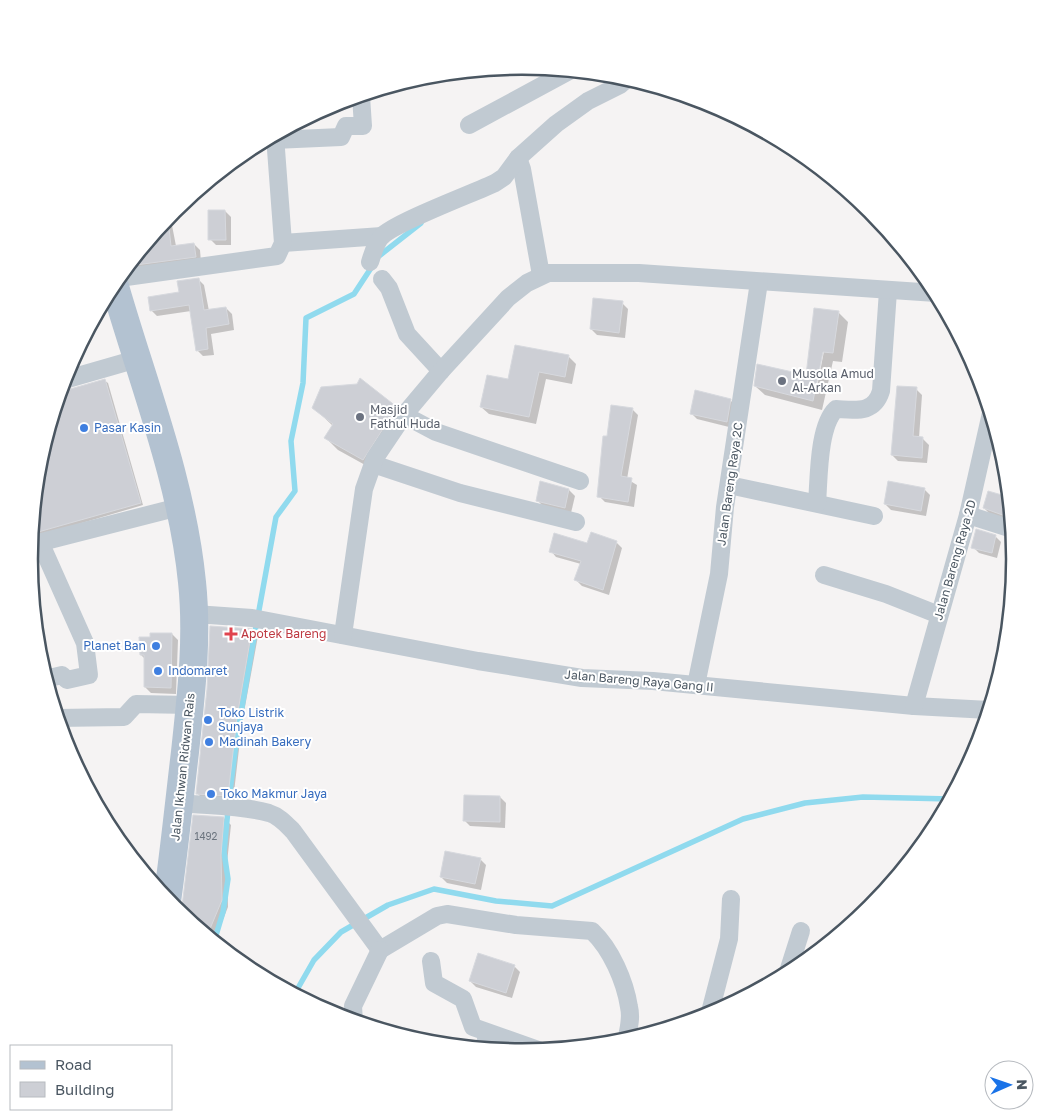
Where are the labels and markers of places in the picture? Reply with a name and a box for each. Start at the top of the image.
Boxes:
place label: Musolla Amud Al-Arkan [792,366,874,395]
marker: Musolla Amud Al-Arkan [776,375,788,387]
place label: Masjid Fathul Huda [370,402,440,431]
marker: Masjid Fathul Huda [354,411,366,423]
place label: Pasar Kasin [94,420,161,435]
marker: Pasar Kasin [78,422,90,434]
place label: Apotek Bareng [241,626,326,641]
marker: Apotek Bareng [225,628,237,640]
place label: Planet Ban [83,638,146,653]
marker: Planet Ban [150,640,162,652]
place label: Indomaret [168,663,228,678]
marker: Indomaret [152,665,164,677]
place label: Toko Listrik Sunjaya [218,705,284,734]
marker: Toko Listrik Sunjaya [202,714,214,726]
place label: Madinah Bakery [219,734,312,749]
marker: Madinah Bakery [203,736,215,748]
place label: Toko Makmur Jaya [221,786,327,801]
marker: Toko Makmur Jaya [205,788,217,800]

